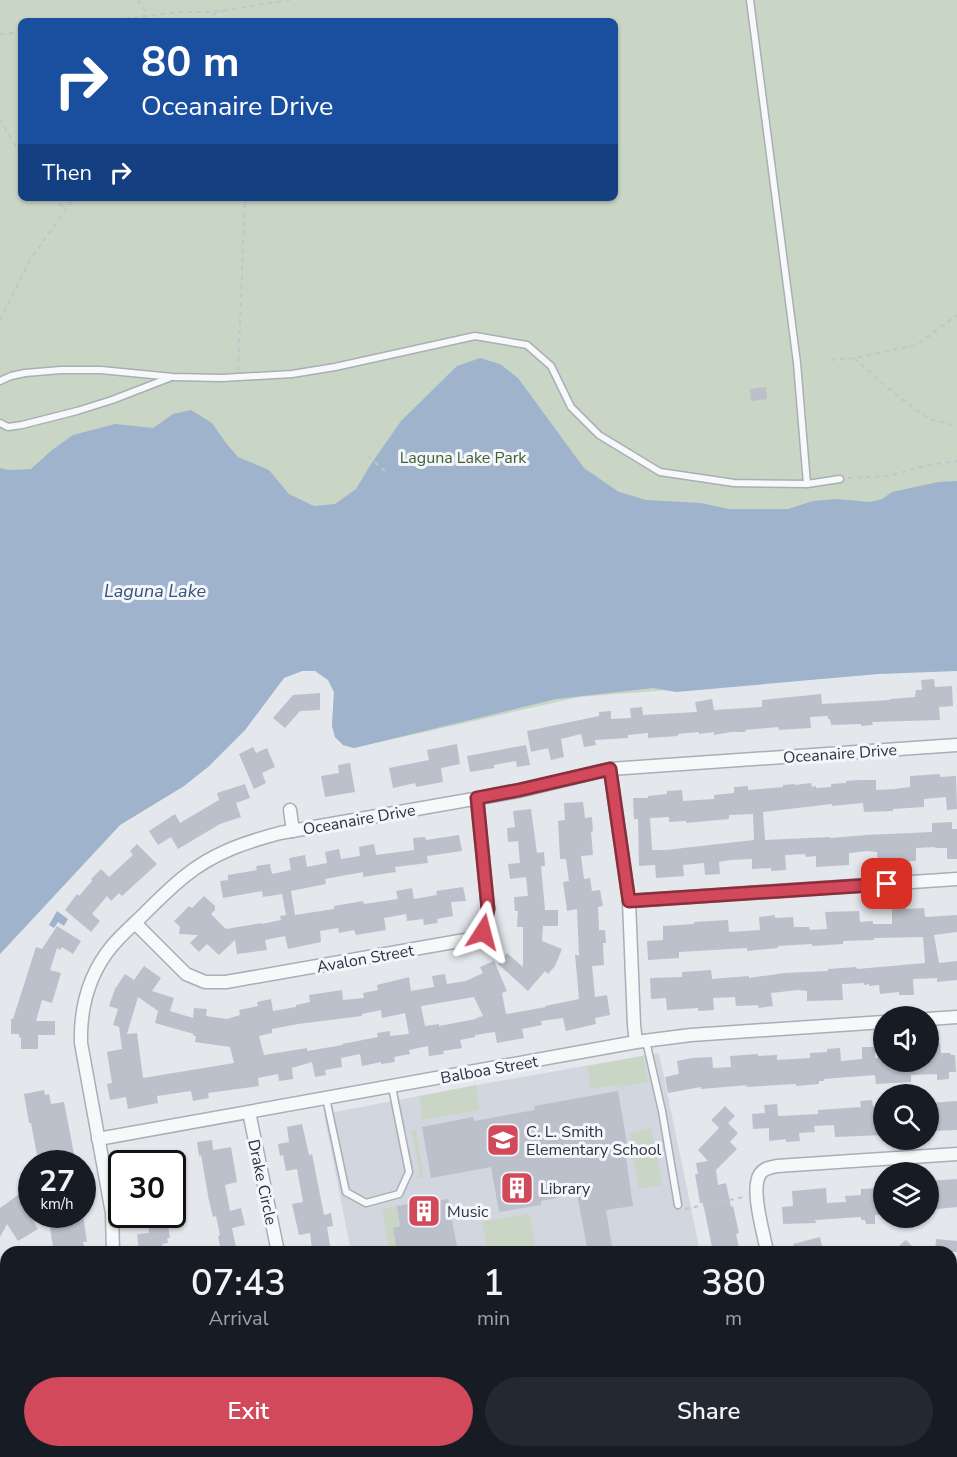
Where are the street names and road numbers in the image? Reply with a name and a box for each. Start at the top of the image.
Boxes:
street label: Oceanaire Drive [782,739,898,769]
street label: Oceanaire Drive [301,799,417,841]
street label: Avalon Street [315,940,416,978]
street label: Balboa Street [439,1051,540,1089]
street label: Drake Circle [242,1137,282,1227]

